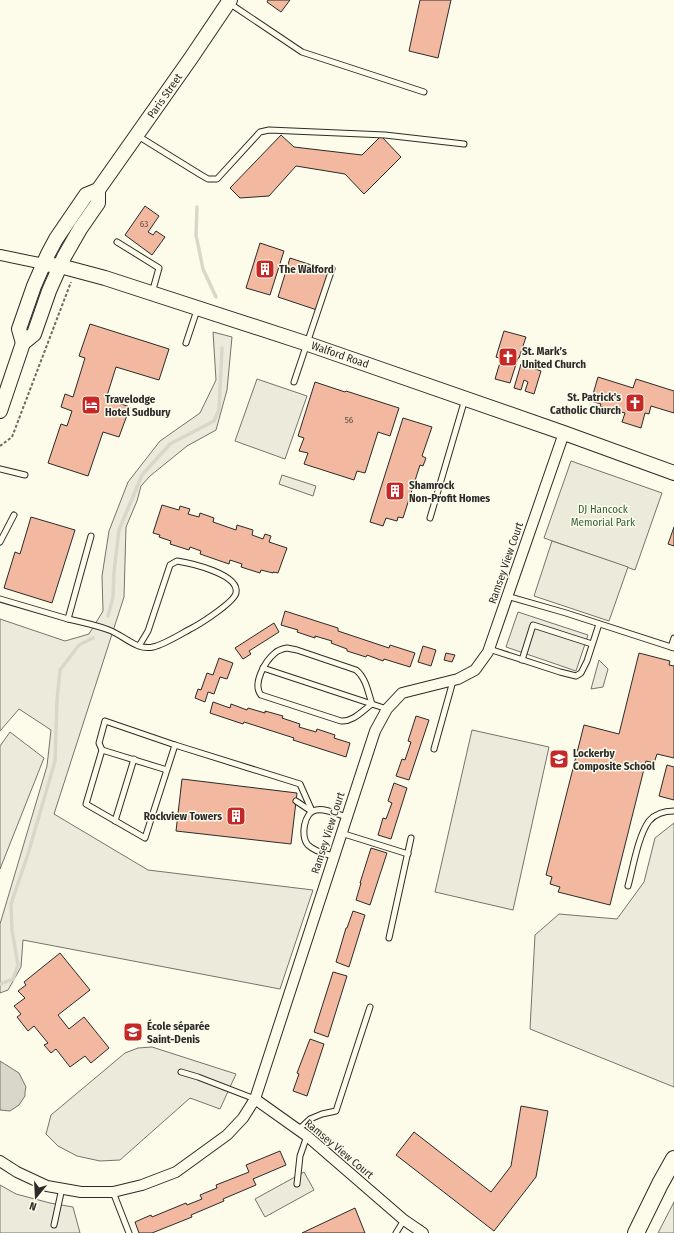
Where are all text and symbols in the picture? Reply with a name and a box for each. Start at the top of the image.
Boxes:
street label: Paris Street [145,71,185,121]
house number: 63 [140,219,148,229]
building icon: The Walford [254,258,276,280]
place label: The Walford [279,263,334,276]
street label: Walford Road [310,339,370,371]
place label: St. Mark’s United Church [522,345,586,371]
church icon: St. Mark’s United Church [497,346,519,368]
place label: St. Patrick's Catholic Church [550,391,621,417]
church icon: St. Patrick's Catholic Church [624,392,646,414]
place label: Travelodge Hotel Sudbury [105,393,171,419]
hotel icon: Travelodge Hotel Sudbury [80,394,102,416]
house number: 56 [345,415,354,425]
place label: Shamrock Non-Profit Homes [409,479,490,505]
building icon: Shamrock Non-Profit Homes [384,480,406,502]
park label: DJ Hancock Memorial Park [571,503,636,529]
street label: Ramsey View Court [486,520,526,605]
place label: Lockerby Composite School [573,747,656,773]
school or university icon: Lockerby Composite School [548,748,570,770]
street label: Ramsey View Court [309,790,347,876]
building icon: Rockview Towers [225,805,247,827]
place label: Rockview Towers [144,810,222,823]
place label: École séparée Saint-Denis [147,1019,210,1046]
school or university icon: École séparée Saint-Denis [122,1021,144,1043]
street label: Ramsey View Court [302,1117,376,1182]
north arrow [16,1177,56,1217]
text: N [28,1199,38,1213]

